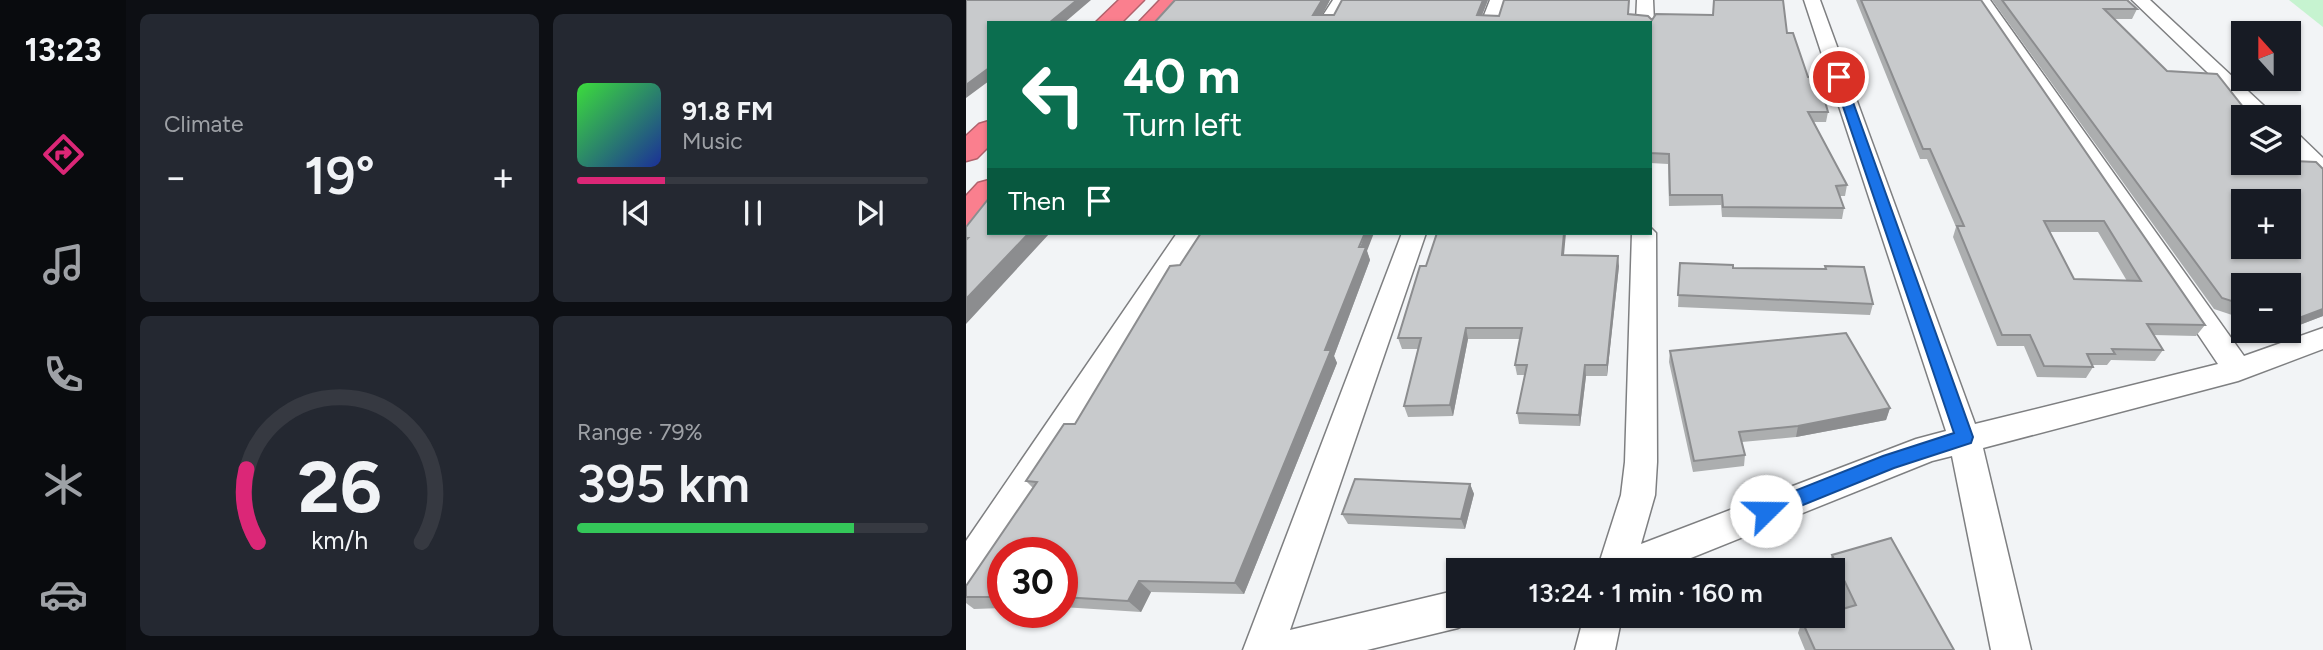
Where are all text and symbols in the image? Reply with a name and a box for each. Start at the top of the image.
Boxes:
north arrow [2231,21,2301,91]
map controls [2231,21,2301,343]
text: 13:23 [24,31,102,69]
text: 40 m [1123,46,1240,105]
pin [1809,47,1869,107]
icon: left [1008,49,1099,140]
icon: arrive [1820,58,1858,96]
text: 91.8 FM [682,95,773,127]
button: layers [2231,105,2301,175]
text: Turn left [1123,106,1242,144]
text: Climate [164,110,243,138]
text: Music [682,127,743,155]
icon: directions [39,130,88,179]
text: 19° [304,145,375,207]
text: − [164,154,188,200]
text: + [491,154,515,200]
icon: arrive [1080,182,1118,220]
text: Then [1008,185,1066,217]
button: + [2231,189,2301,259]
icon: previous [617,194,655,232]
icon: pause [734,194,772,232]
icon: next [851,194,889,232]
icon: music [39,240,88,289]
button: − [2231,273,2301,343]
icon: phone [39,350,88,399]
text: Range · 79% [577,418,703,446]
text: 26 [297,443,382,530]
text: 395 km [577,453,750,515]
icon: climate [39,460,88,509]
position arrow [1729,474,1803,548]
text: km/h [311,525,368,555]
speed limit sign: 30 [987,537,1078,628]
icon: car [39,570,88,619]
text: 13:24 · 1 min · 160 m [1528,577,1763,609]

